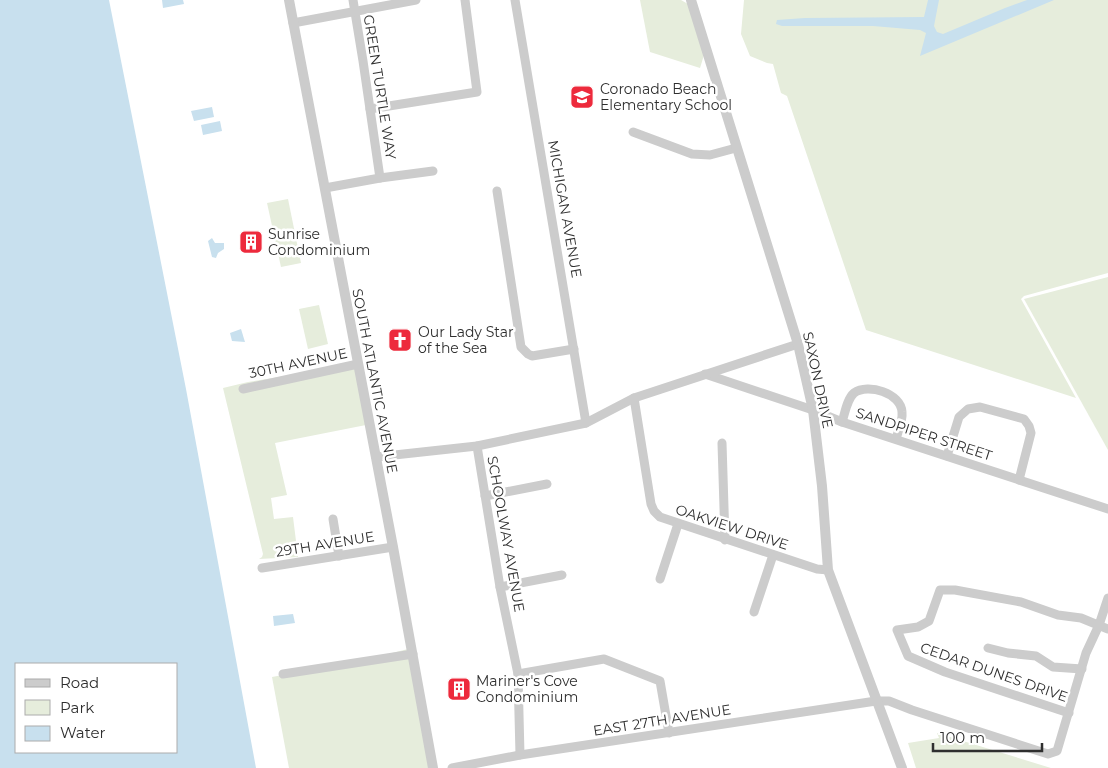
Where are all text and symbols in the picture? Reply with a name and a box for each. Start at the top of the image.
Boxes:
street label: GREEN TURTLE WAY [360,13,400,161]
place label: Coronado Beach Elementary School [600,80,732,114]
school or university icon: Coronado Beach Elementary School [569,84,595,110]
street label: MICHIGAN AVENUE [544,139,586,279]
place label: Sunrise Condominium [268,225,370,259]
building icon: Sunrise Condominium [238,229,264,255]
street label: SOUTH ATLANTIC AVENUE [348,287,402,475]
place label: Our Lady Star of the Sea [418,323,514,357]
church icon: Our Lady Star of the Sea [387,327,413,353]
street label: SAXON DRIVE [799,330,837,430]
street label: 30TH AVENUE [247,344,349,382]
street label: SANDPIPER STREET [854,403,994,465]
street label: SCHOOLWAY AVENUE [483,455,529,613]
street label: OAKVIEW DRIVE [673,500,791,554]
street label: 29TH AVENUE [274,527,376,561]
street label: CEDAR DUNES DRIVE [918,638,1070,706]
legend [15,663,178,753]
place label: Mariner's Cove Condominium [476,672,578,706]
text: Road [60,673,99,692]
building icon: Mariner's Cove Condominium [446,676,472,702]
text: Park [60,698,94,717]
street label: EAST 27TH AVENUE [592,700,732,740]
scale bar [933,720,1042,752]
text: Water [60,723,106,742]
text: 100 m [940,728,985,747]

